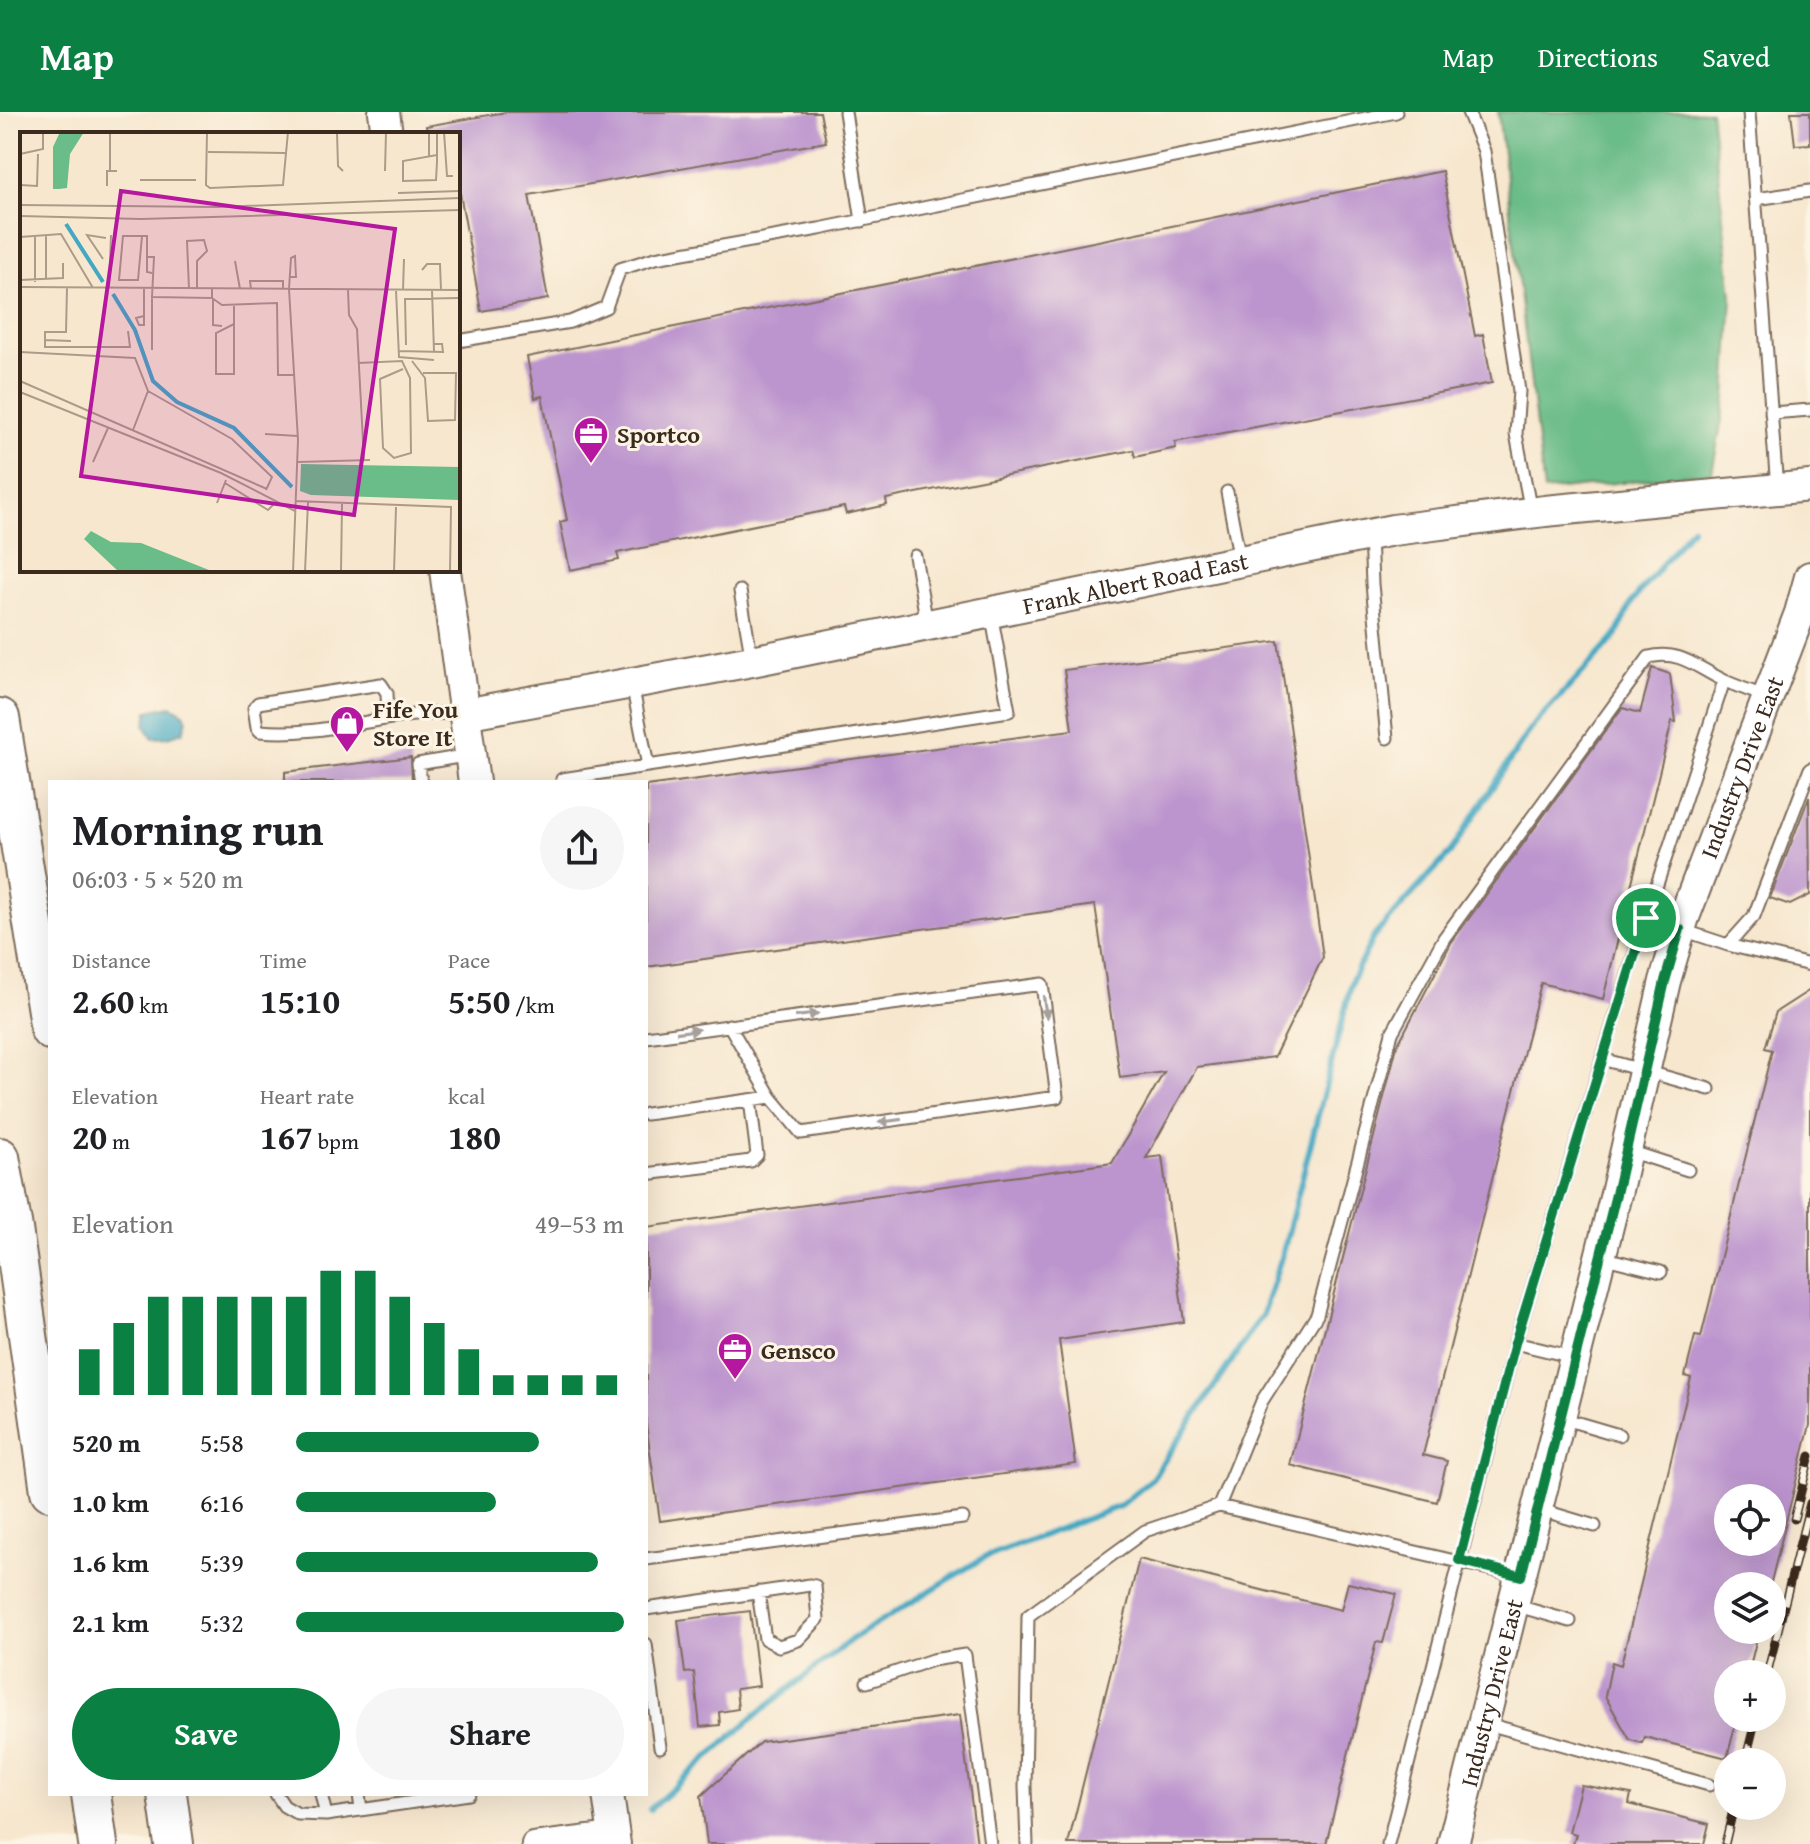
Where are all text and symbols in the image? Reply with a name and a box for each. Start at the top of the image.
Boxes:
text: Map [40,28,114,84]
text: Map [1442,36,1494,77]
text: Directions [1538,36,1658,77]
text: Saved [1702,36,1770,77]
inset map [20,132,460,572]
office icon: Sportco [572,415,610,465]
place label: Sportco [617,417,700,452]
street label: Frank Albert Road East [1019,542,1252,623]
street label: Industry Drive East [1691,670,1792,863]
place label: Fife You Store It [373,692,459,755]
shop icon: Fife You Store It [328,704,366,754]
text: Morning run [72,797,323,861]
button: share [540,806,624,890]
text: 06:03 · 5 × 520 m [72,859,243,898]
pin [1612,884,1680,952]
icon: arrive [1624,896,1668,940]
text: Distance [72,944,151,976]
text: Time [260,944,307,976]
text: Pace [448,944,490,976]
text: 2.60 [72,976,134,1025]
text: 15:10 [260,976,340,1025]
text: 5:50 [448,976,510,1025]
text: km [134,989,168,1021]
text: /km [510,989,555,1021]
one-way arrow [1039,995,1052,1020]
one-way arrow [795,1008,820,1021]
one-way arrow [676,1024,701,1037]
text: Elevation [72,1080,158,1112]
text: Heart rate [260,1080,354,1112]
text: kcal [448,1080,486,1112]
text: 20 [72,1112,107,1161]
text: 167 [260,1112,313,1161]
text: 180 [448,1112,501,1161]
one-way arrow [877,1115,902,1128]
text: m [107,1125,130,1157]
text: bpm [313,1125,359,1157]
text: Elevation [72,1204,174,1243]
text: 49–53 m [535,1204,624,1243]
office icon: Gensco [716,1331,754,1381]
place label: Gensco [761,1333,836,1368]
text: 520 m [72,1423,140,1462]
text: 5:58 [200,1423,244,1462]
text: 1.0 km [72,1483,149,1522]
text: 6:16 [200,1483,244,1522]
map controls [1714,1484,1786,1820]
button: locate [1714,1484,1786,1556]
text: 1.6 km [72,1543,149,1582]
text: 5:39 [200,1543,244,1582]
button: layers [1714,1572,1786,1644]
street label: Industry Drive East [1451,1595,1531,1790]
text: 2.1 km [72,1603,149,1642]
text: 5:32 [200,1603,244,1642]
button: + [1714,1660,1786,1732]
button: Save [72,1688,340,1780]
button: Share [356,1688,624,1780]
button: − [1714,1748,1786,1820]

